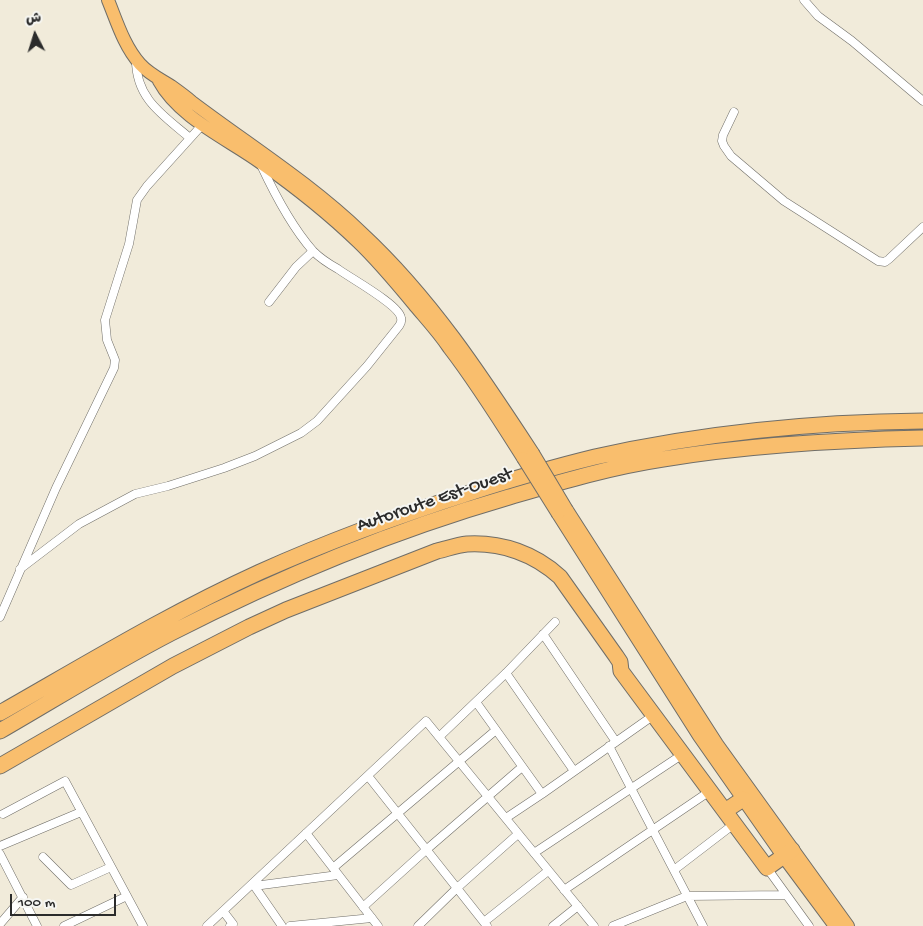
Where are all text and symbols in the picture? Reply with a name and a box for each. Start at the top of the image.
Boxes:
north arrow [10,10,60,60]
text: ش [25,10,42,29]
street label: Autoroute Est-Ouest [354,464,516,538]
scale bar [12,884,119,916]
text: 100 m [18,894,55,912]

